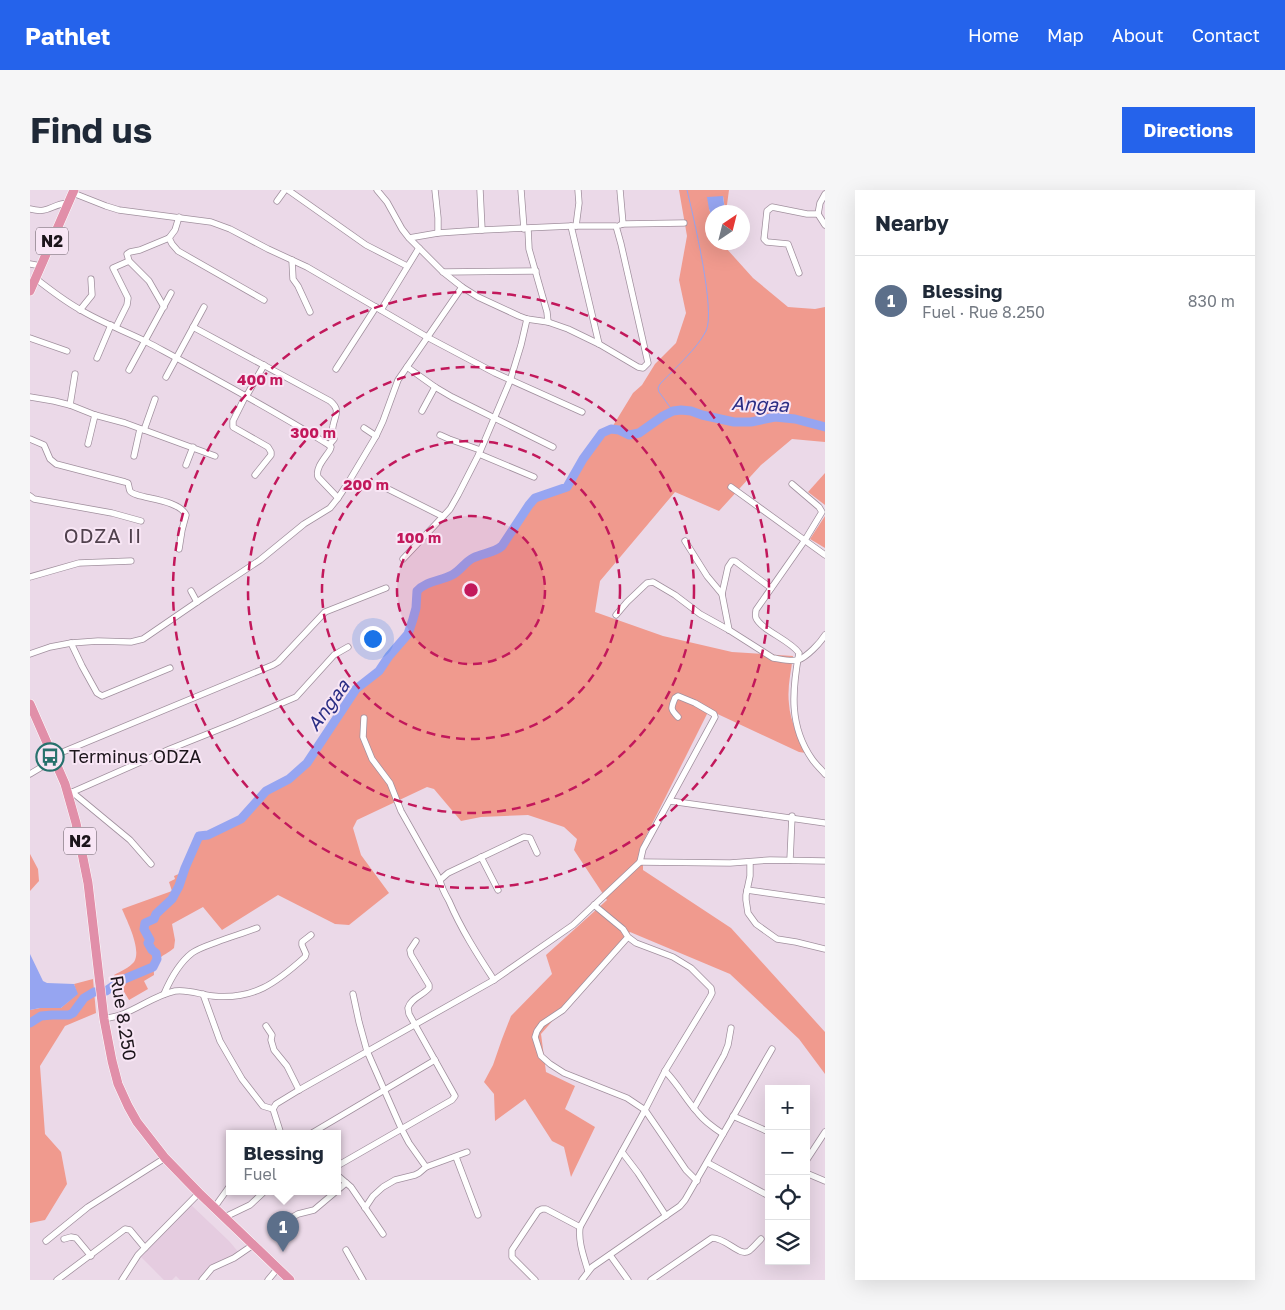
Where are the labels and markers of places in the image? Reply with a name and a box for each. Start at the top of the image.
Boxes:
centre of rings [462,581,480,599]
bus stop icon: Terminus ODZA [35,742,65,772]
place label: Terminus ODZA [69,745,201,767]
pin: 1 [267,1211,299,1252]

